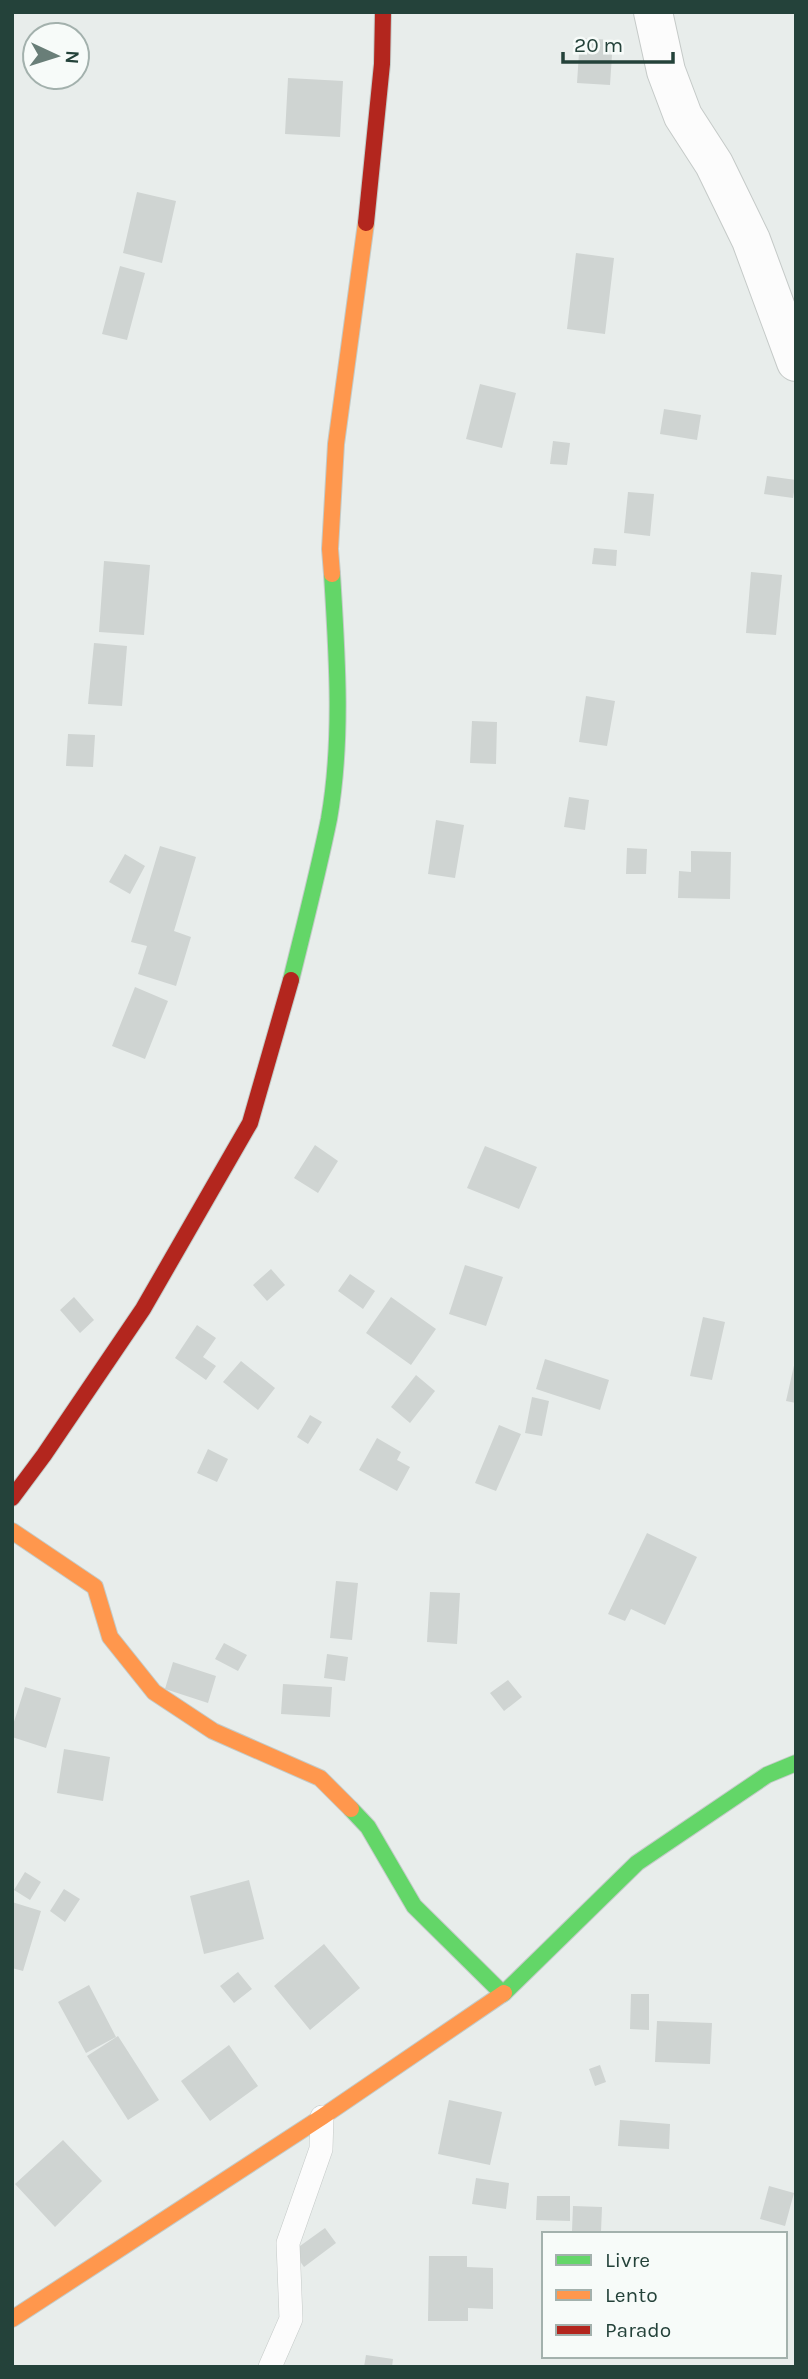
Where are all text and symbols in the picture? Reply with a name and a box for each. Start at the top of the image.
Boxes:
north arrow [21,21,91,91]
scale bar [563,21,673,65]
text: 20 m [574,33,623,57]
text: N [61,50,83,65]
legend [542,2232,787,2358]
text: Livre [605,2248,650,2272]
text: Lento [605,2283,658,2307]
text: Parado [605,2318,671,2342]

